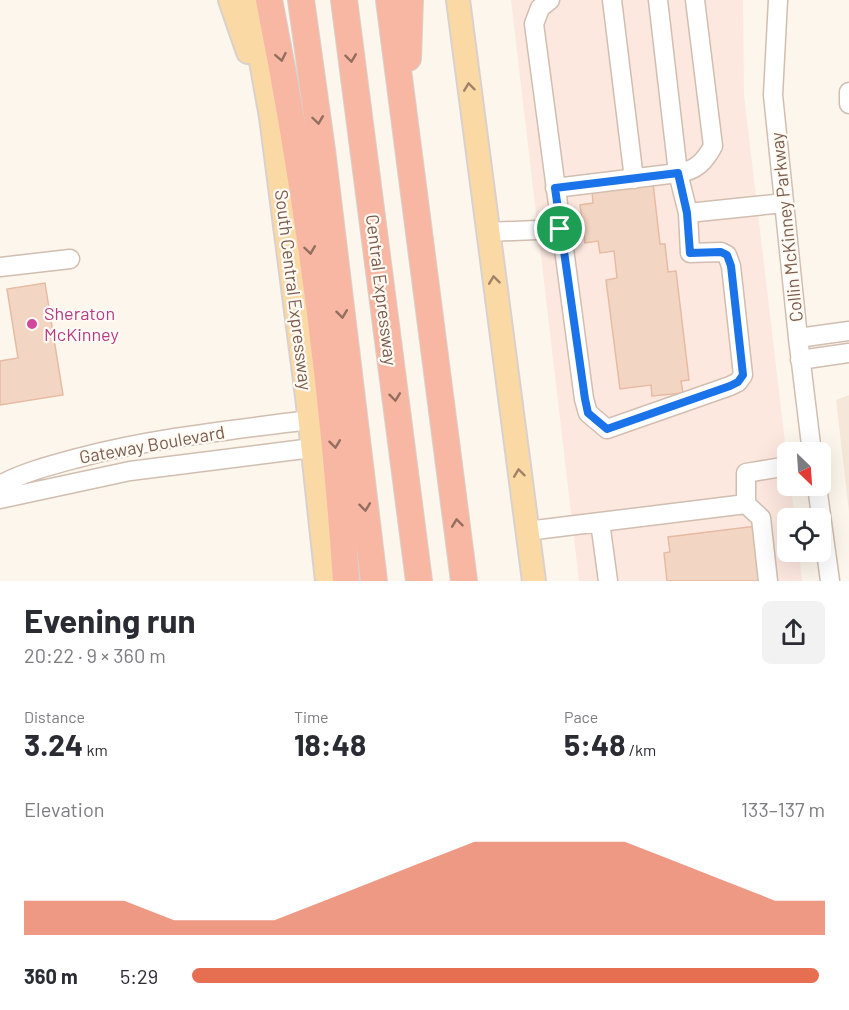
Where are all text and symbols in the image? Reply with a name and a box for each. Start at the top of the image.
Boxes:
one-way arrow [273,52,286,62]
one-way arrow [345,53,357,63]
one-way arrow [463,82,476,91]
one-way arrow [311,116,324,125]
street label: Collin McKinney Parkway [765,131,807,323]
street label: South Central Expressway [271,188,317,391]
pin [534,203,585,254]
icon: arrive [543,212,576,245]
street label: Central Expressway [362,213,402,367]
one-way arrow [303,246,315,255]
one-way arrow [488,275,501,285]
place label: Sheraton McKinney [44,302,119,345]
one-way arrow [335,309,348,318]
marker: Sheraton McKinney [25,317,39,331]
one-way arrow [389,393,401,402]
street label: Gateway Boulevard [77,420,226,468]
one-way arrow [328,439,340,448]
north arrow [777,442,831,496]
map controls [777,442,831,562]
one-way arrow [514,469,526,478]
one-way arrow [359,503,371,512]
button: locate [777,508,831,562]
one-way arrow [451,518,464,528]
text: Evening run [24,600,196,640]
button: share [762,601,825,664]
text: 20:22 · 9 × 360 m [24,643,166,667]
text: Distance [24,707,85,726]
text: Time [294,707,329,726]
text: Pace [564,707,598,726]
text: 3.24 [24,726,83,762]
text: 18:48 [294,726,366,762]
text: 5:48 [564,726,625,762]
text: km [83,740,108,759]
text: /km [625,740,656,759]
text: Elevation [24,797,105,821]
text: 133–137 m [741,797,825,821]
text: 360 m [24,964,78,988]
text: 5:29 [120,964,158,988]

